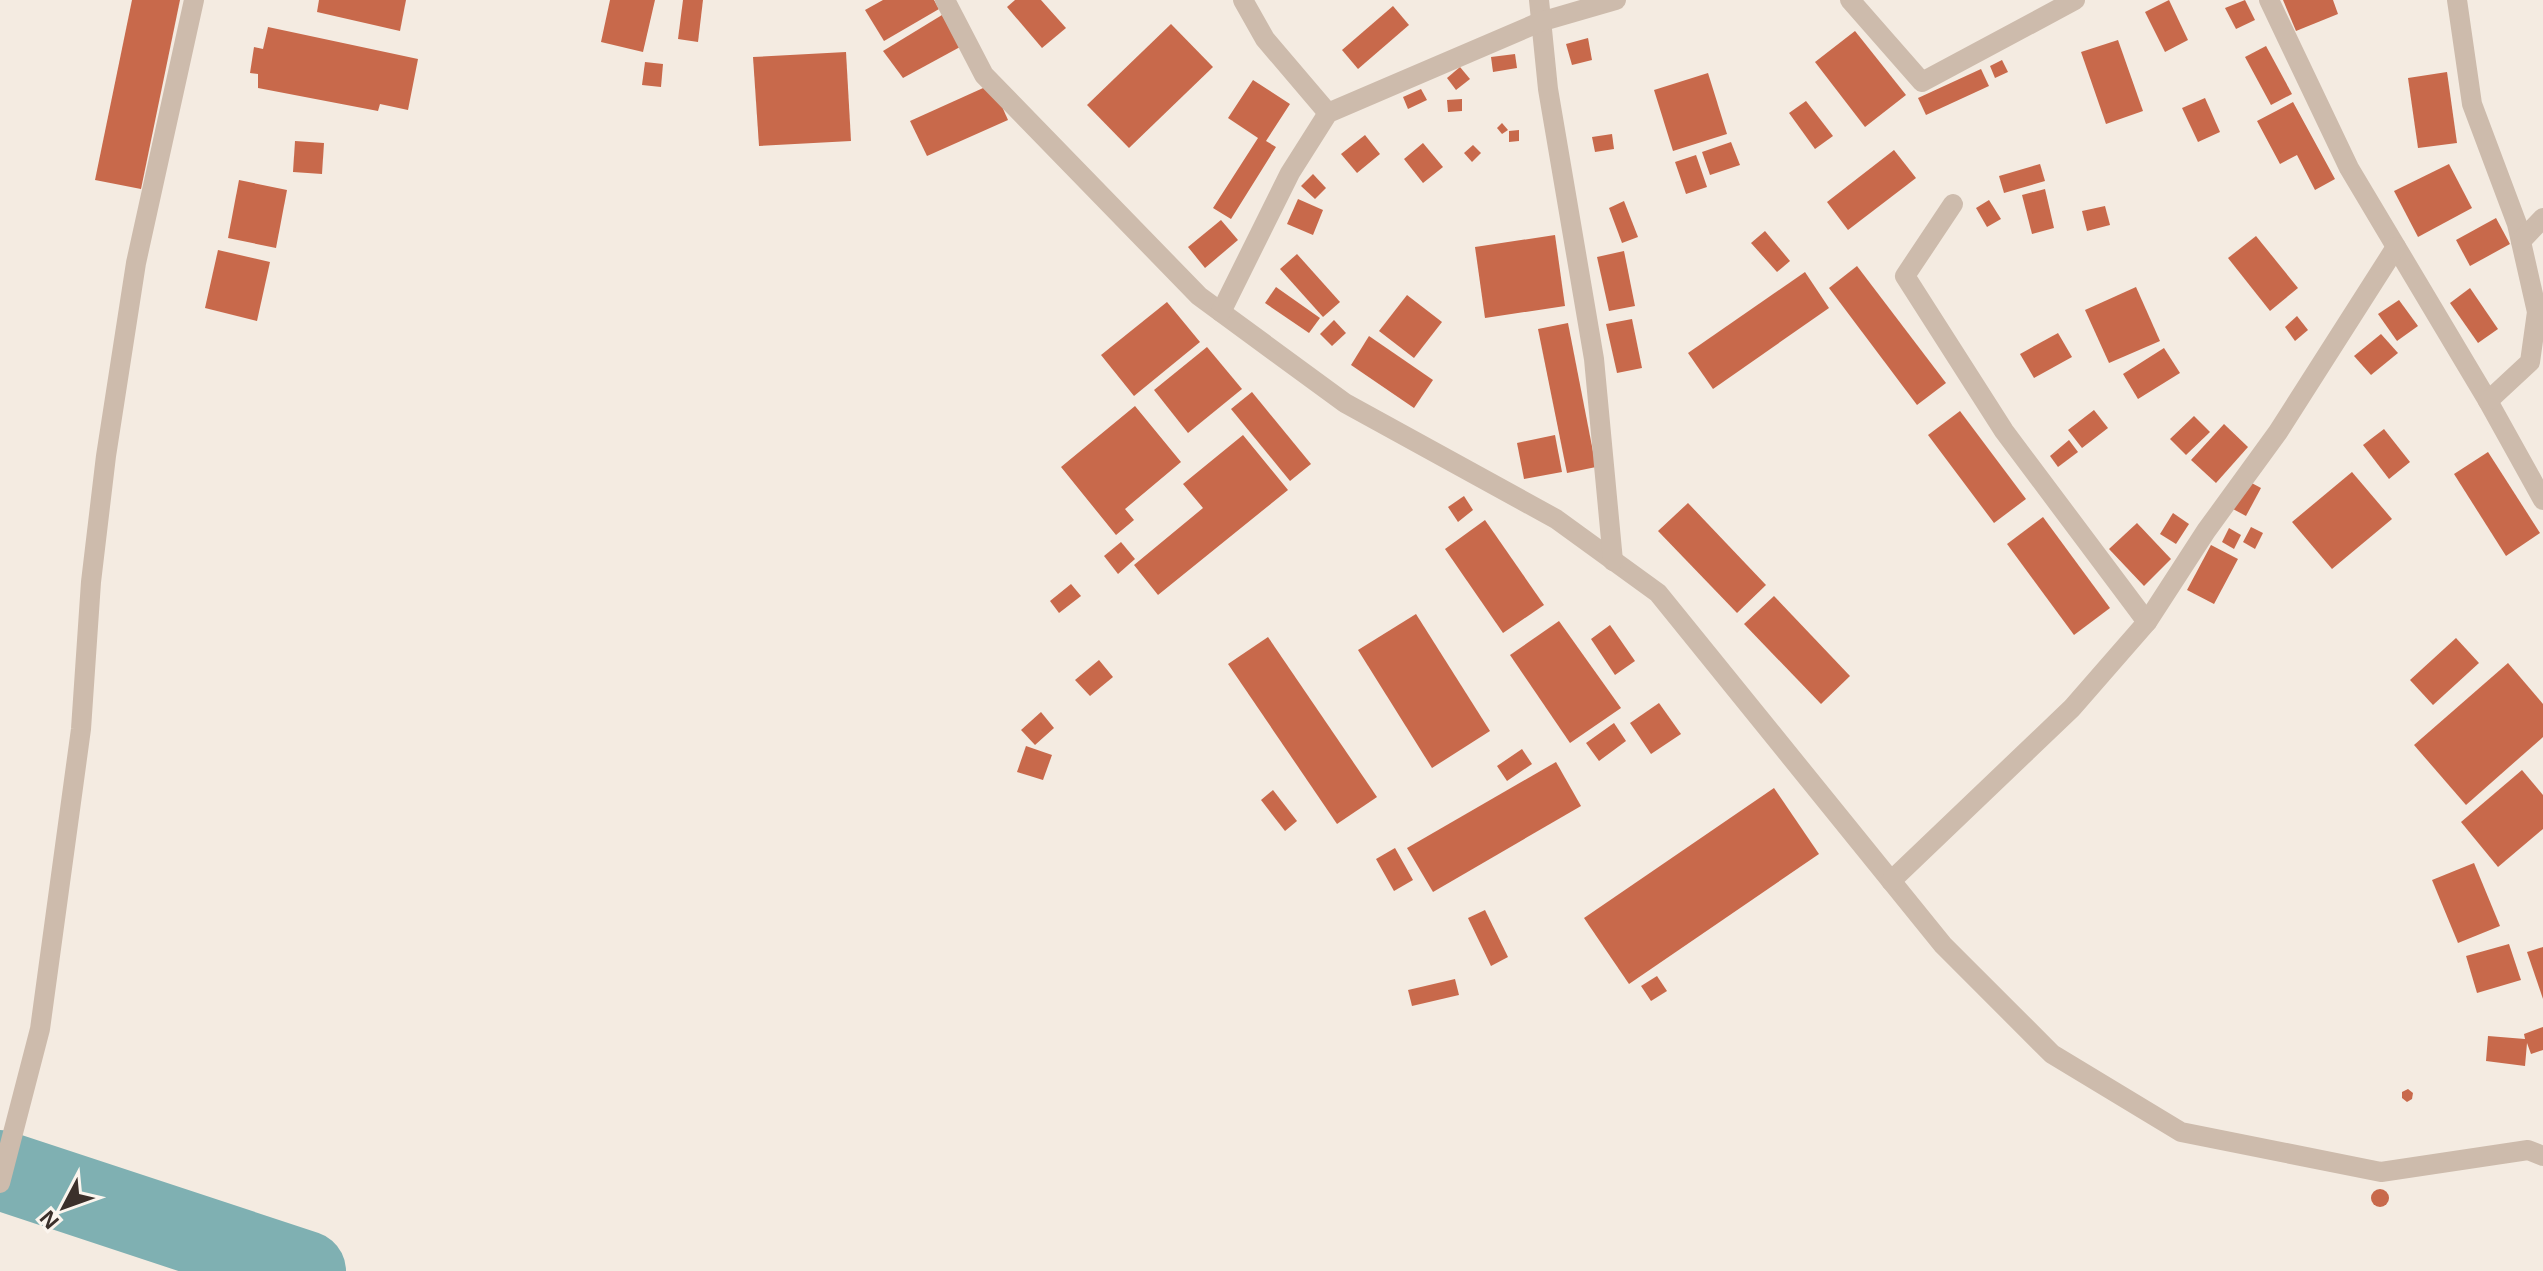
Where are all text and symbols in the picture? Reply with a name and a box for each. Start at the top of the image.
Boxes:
north arrow [24,1167,104,1247]
text: N [35,1206,64,1234]

